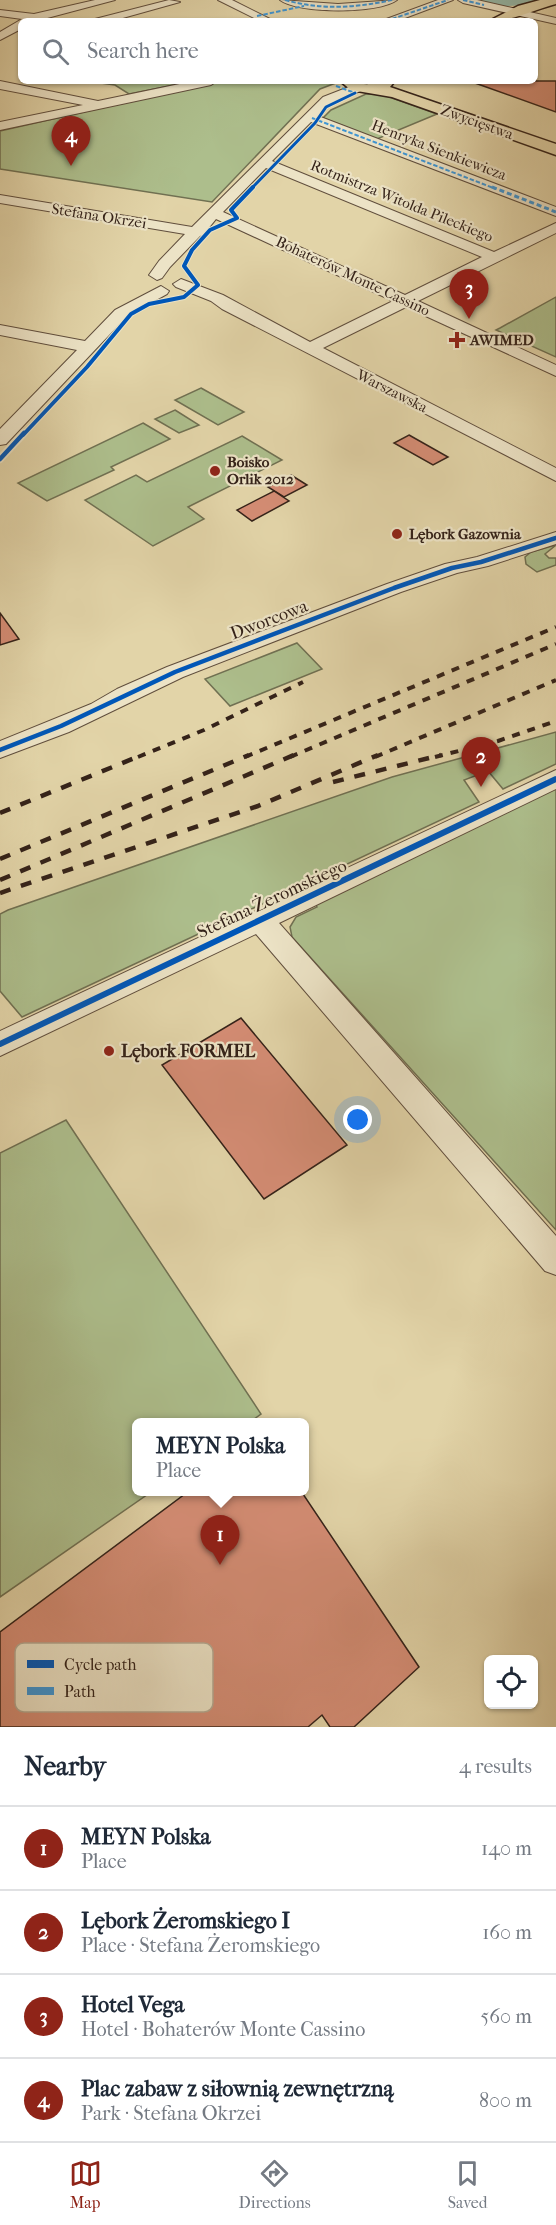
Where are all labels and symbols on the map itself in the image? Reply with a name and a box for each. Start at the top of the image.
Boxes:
street label: Zwycięstwa [438,101,517,144]
pin: 4 [52,116,90,166]
street label: Henryka Sienkiewicza [369,116,510,184]
street label: Rotmistrza Witolda Pileckiego [308,156,496,246]
street label: Stefana Okrzei [50,200,148,232]
street label: Bohaterów Monte Cassino [273,232,433,320]
pin: 3 [450,270,488,319]
marker: AWIMED [448,331,466,349]
place label: AWIMED [469,331,534,349]
street label: Warszawska [353,365,431,417]
place label: Boisko Orlik 2012 [227,453,294,488]
marker: Boisko Orlik 2012 [208,464,222,478]
place label: Lębork Gazownia [409,525,522,544]
marker: Lębork Gazownia [390,527,404,541]
street label: Dworcowa [227,595,311,644]
pin: 2 [462,738,500,787]
street label: Stefana Żeromskiego [193,854,350,943]
place label: Lębork FORMEL [121,1041,256,1063]
marker: Lębork FORMEL [102,1044,116,1058]
your location [343,1105,372,1134]
pin: 1 [200,1516,240,1565]
legend [15,1643,213,1712]
text: Cycle path [64,1655,136,1674]
text: Path [64,1682,96,1701]

